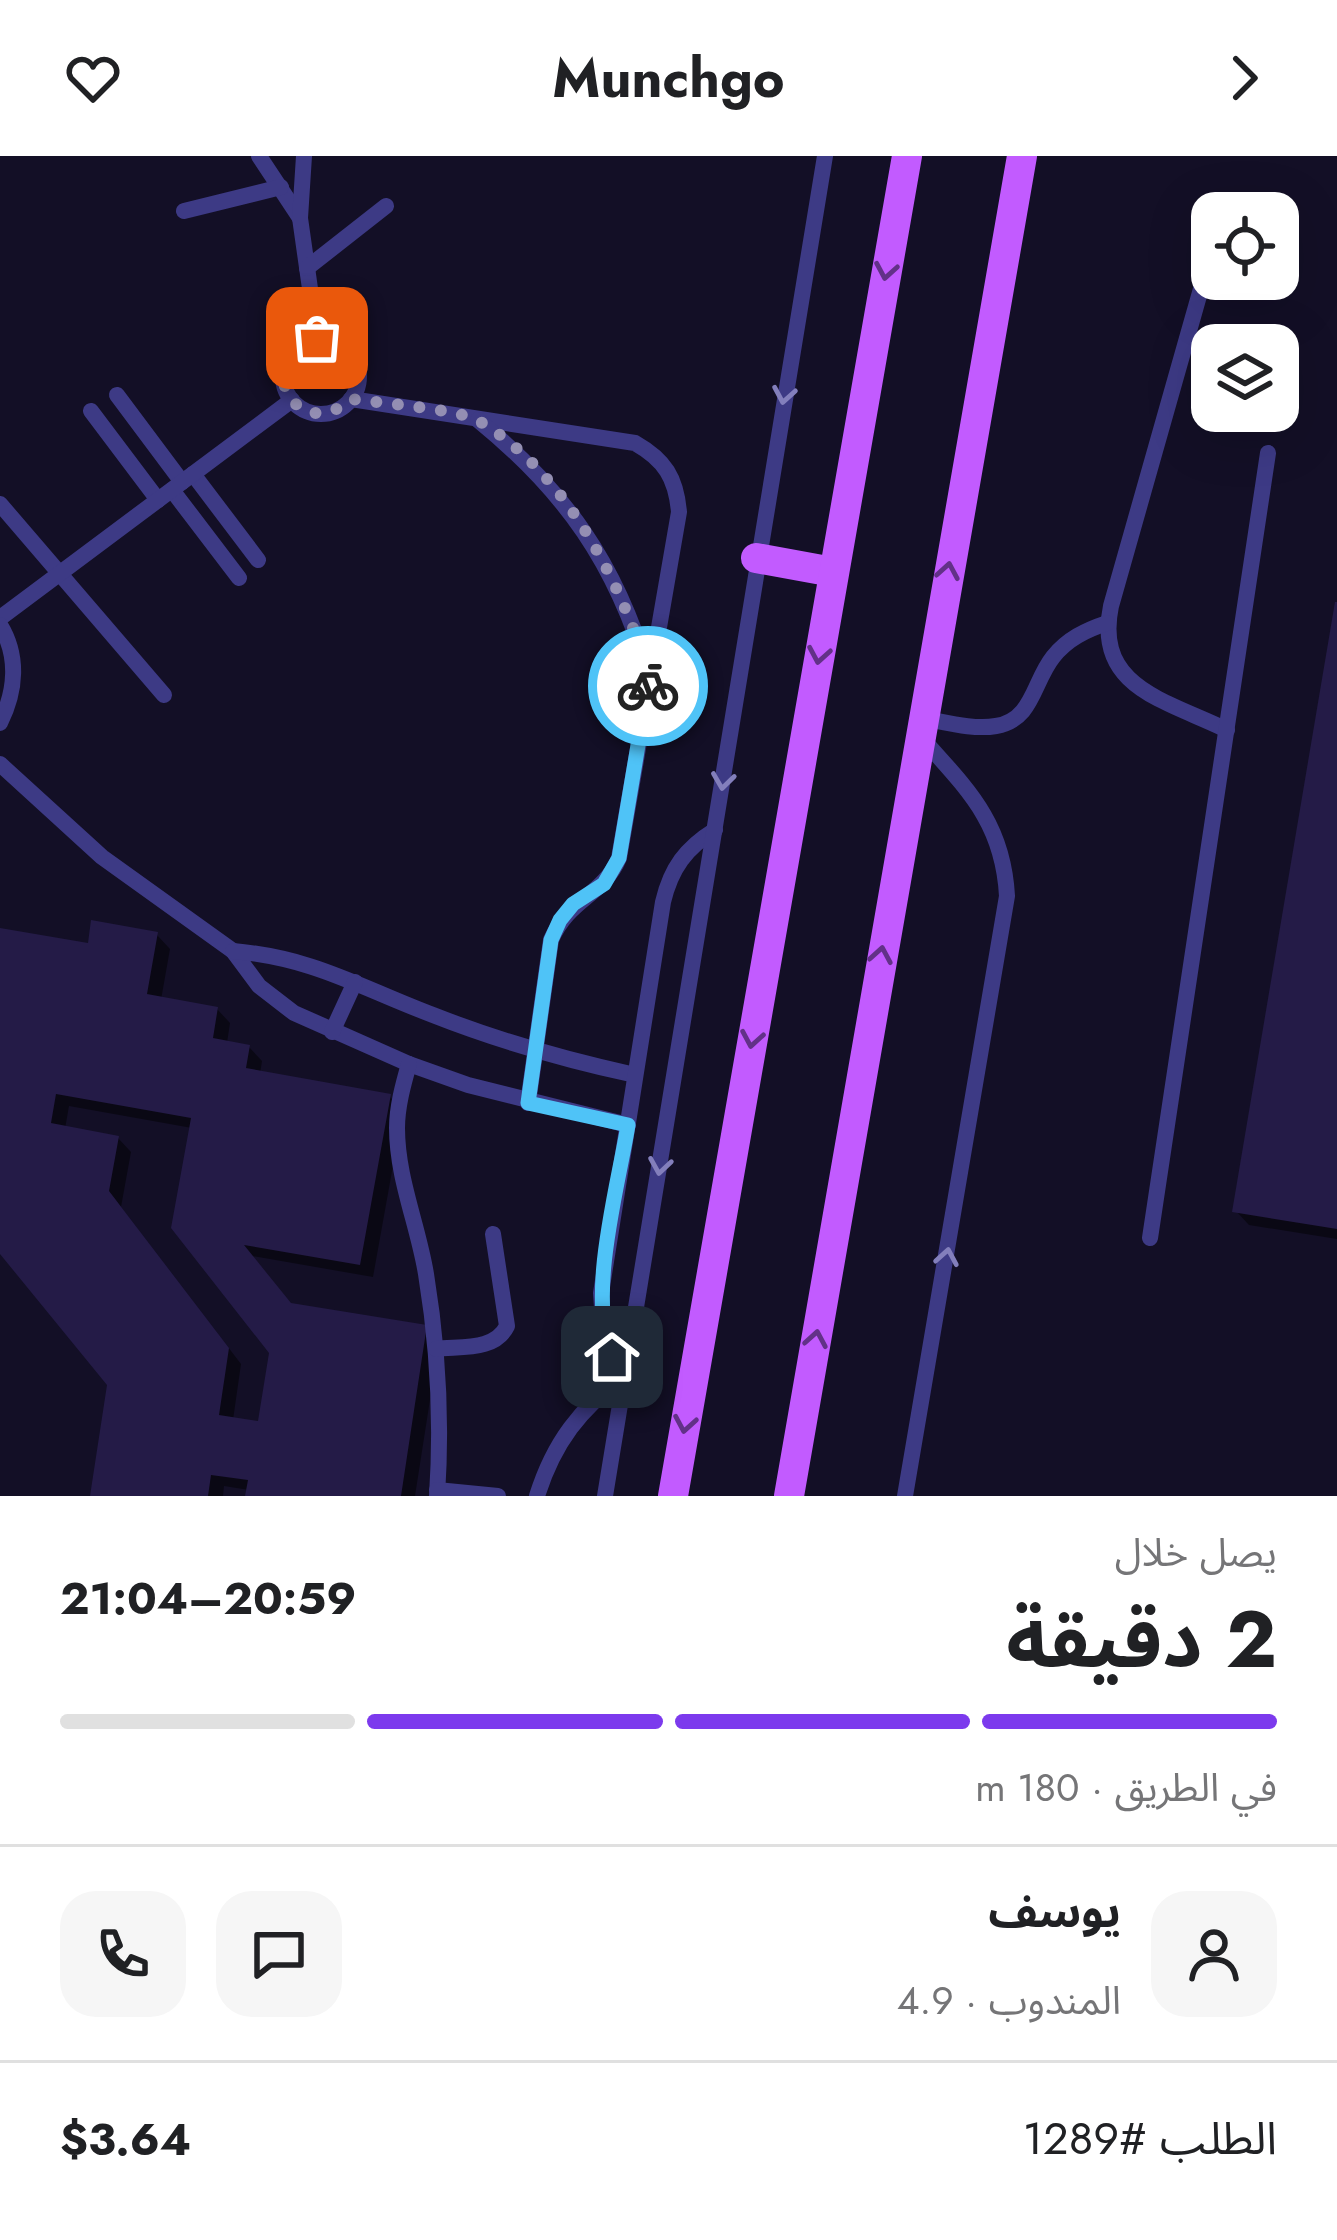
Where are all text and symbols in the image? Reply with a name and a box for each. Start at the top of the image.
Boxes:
text: Munchgo [552,39,785,117]
icon: heart [60,45,126,111]
icon: forward [1211,45,1277,111]
map controls [1191,192,1299,432]
button: locate [1191,192,1299,300]
one-way arrow [875,261,900,281]
pin [266,287,368,389]
icon: bag [284,305,350,371]
button: layers [1191,324,1299,432]
one-way arrow [772,385,797,405]
one-way arrow [934,561,960,581]
courier [588,626,708,746]
one-way arrow [807,645,832,665]
icon: bike [615,653,681,719]
one-way arrow [711,771,737,790]
one-way arrow [868,945,893,965]
one-way arrow [740,1029,765,1049]
one-way arrow [648,1155,673,1175]
one-way arrow [933,1247,958,1267]
pin [561,1306,663,1408]
icon: home [579,1324,645,1390]
one-way arrow [802,1330,827,1350]
one-way arrow [674,1413,699,1433]
text: يصل خلال [1115,1524,1277,1581]
text: 20:59–21:04 [60,1566,356,1631]
text: 2 دقيقة [1006,1584,1277,1696]
text: في الطريق · 180 m [975,1759,1277,1816]
text: يوسف [988,1879,1121,1944]
button: phone [60,1891,186,2017]
button: chat [216,1891,342,2017]
button: person [1151,1891,1277,2017]
text: المندوب · 4.9 [897,1972,1121,2029]
text: الطلب #1289 [1023,2106,1277,2171]
text: $3.64 [60,2107,191,2172]

